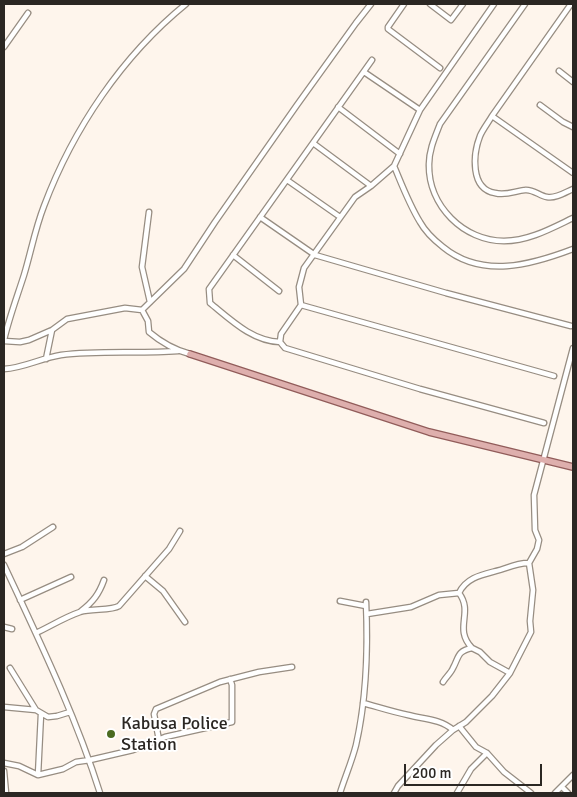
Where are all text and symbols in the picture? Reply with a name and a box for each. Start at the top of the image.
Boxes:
place label: Kabusa Police Station [121,713,228,756]
marker: Kabusa Police Station [105,728,117,740]
scale bar [407,754,544,786]
text: 200 m [412,764,452,782]

